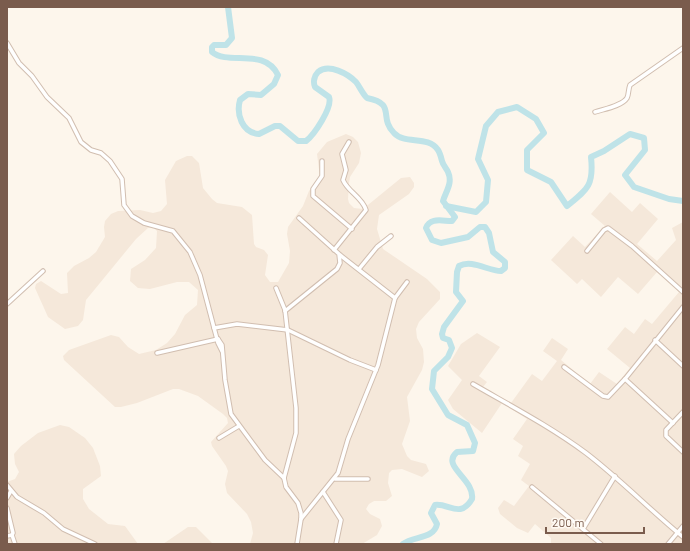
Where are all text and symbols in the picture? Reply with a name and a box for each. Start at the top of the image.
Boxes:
scale bar [546,509,644,535]
text: 200 m [552,515,584,529]

